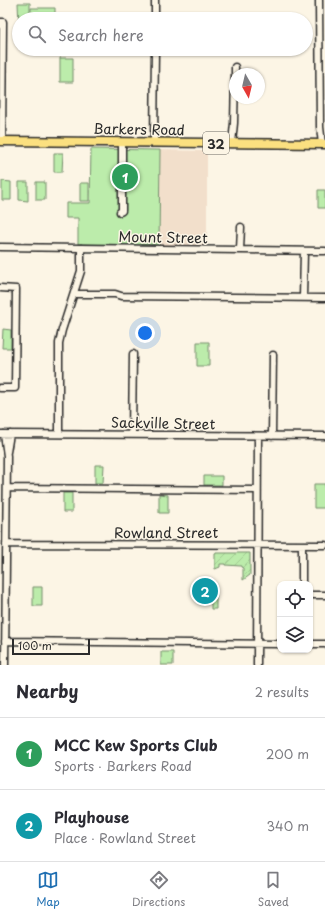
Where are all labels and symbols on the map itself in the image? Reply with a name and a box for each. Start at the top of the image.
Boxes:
north arrow [229,68,265,104]
street label: Barkers Road [93,118,185,140]
road number: 32 [203,132,229,154]
pin: 1 [112,162,138,192]
street label: Mount Street [118,226,208,248]
your location [135,323,155,343]
street label: Sackville Street [111,412,216,434]
street label: Rowland Street [114,522,218,543]
pin: 2 [192,576,218,606]
scale bar [12,637,90,656]

